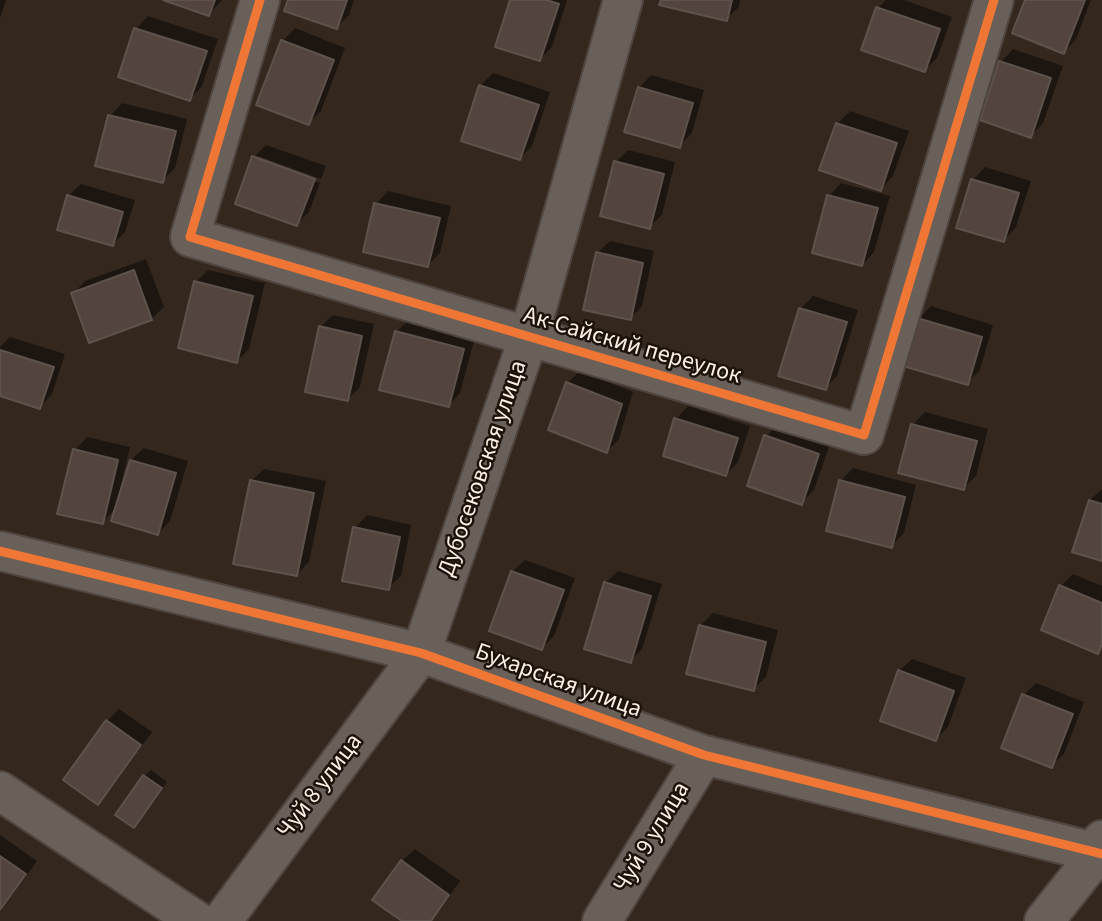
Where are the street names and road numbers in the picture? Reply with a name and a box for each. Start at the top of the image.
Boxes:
street label: Ак-Сайский переулок [520,302,744,392]
street label: Дубосековская улица [434,357,534,581]
street label: Бухарская улица [471,639,645,725]
street label: Чуй 8 улица [272,729,370,845]
street label: Чуй 9 улица [609,778,697,898]

